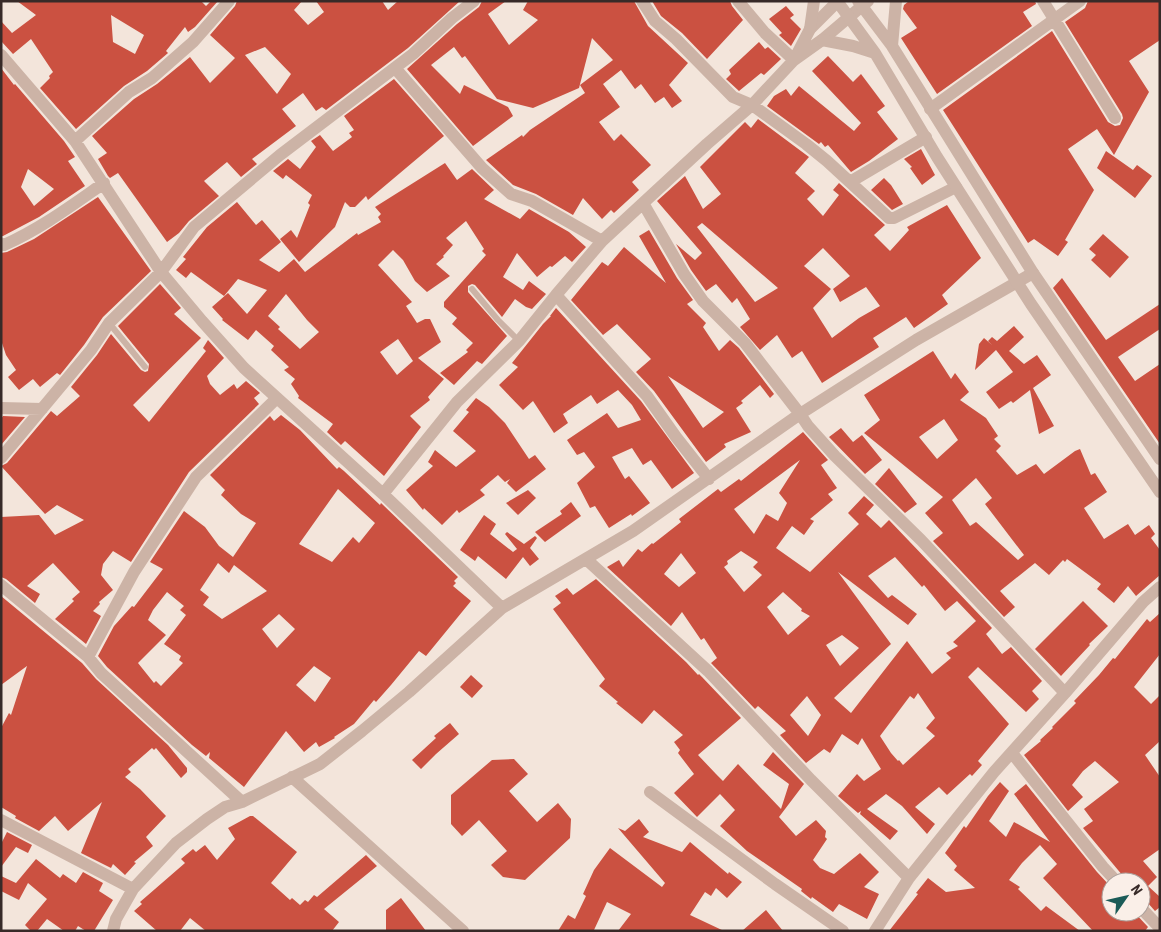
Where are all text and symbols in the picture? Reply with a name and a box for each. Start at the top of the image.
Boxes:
north arrow [1101,872,1151,922]
text: N [1128,882,1146,898]

